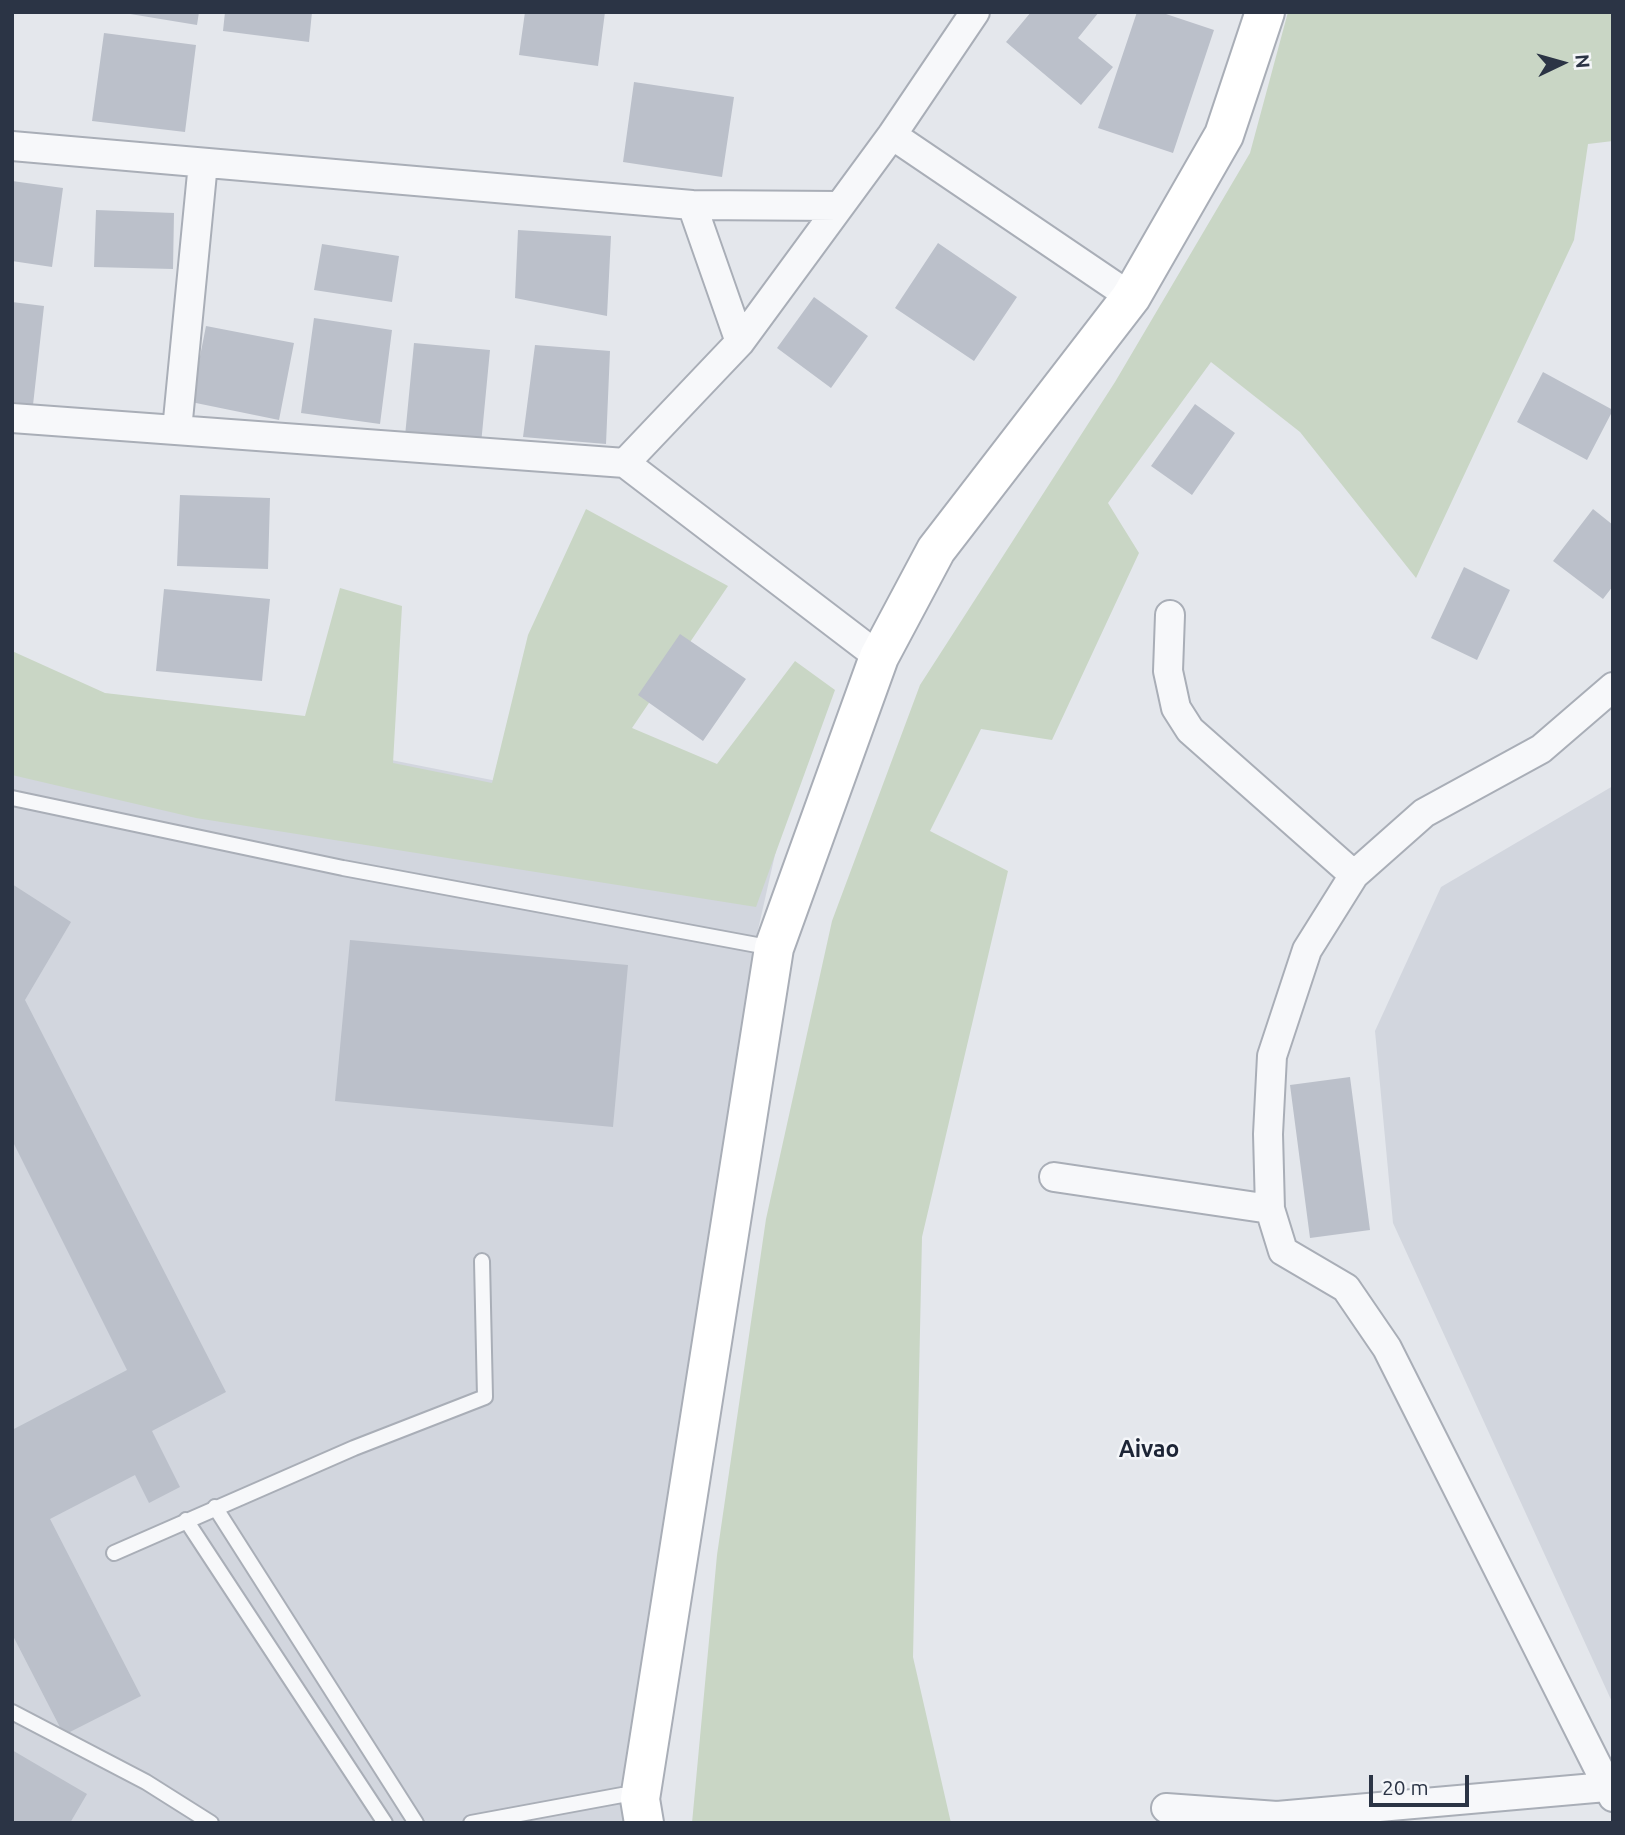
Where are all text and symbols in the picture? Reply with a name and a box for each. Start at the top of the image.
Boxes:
north arrow [1527,28,1597,98]
text: N [1571,53,1594,69]
district label: Aivao [1119,1435,1179,1463]
scale bar [1373,1762,1473,1806]
text: 20 m [1382,1775,1429,1799]

